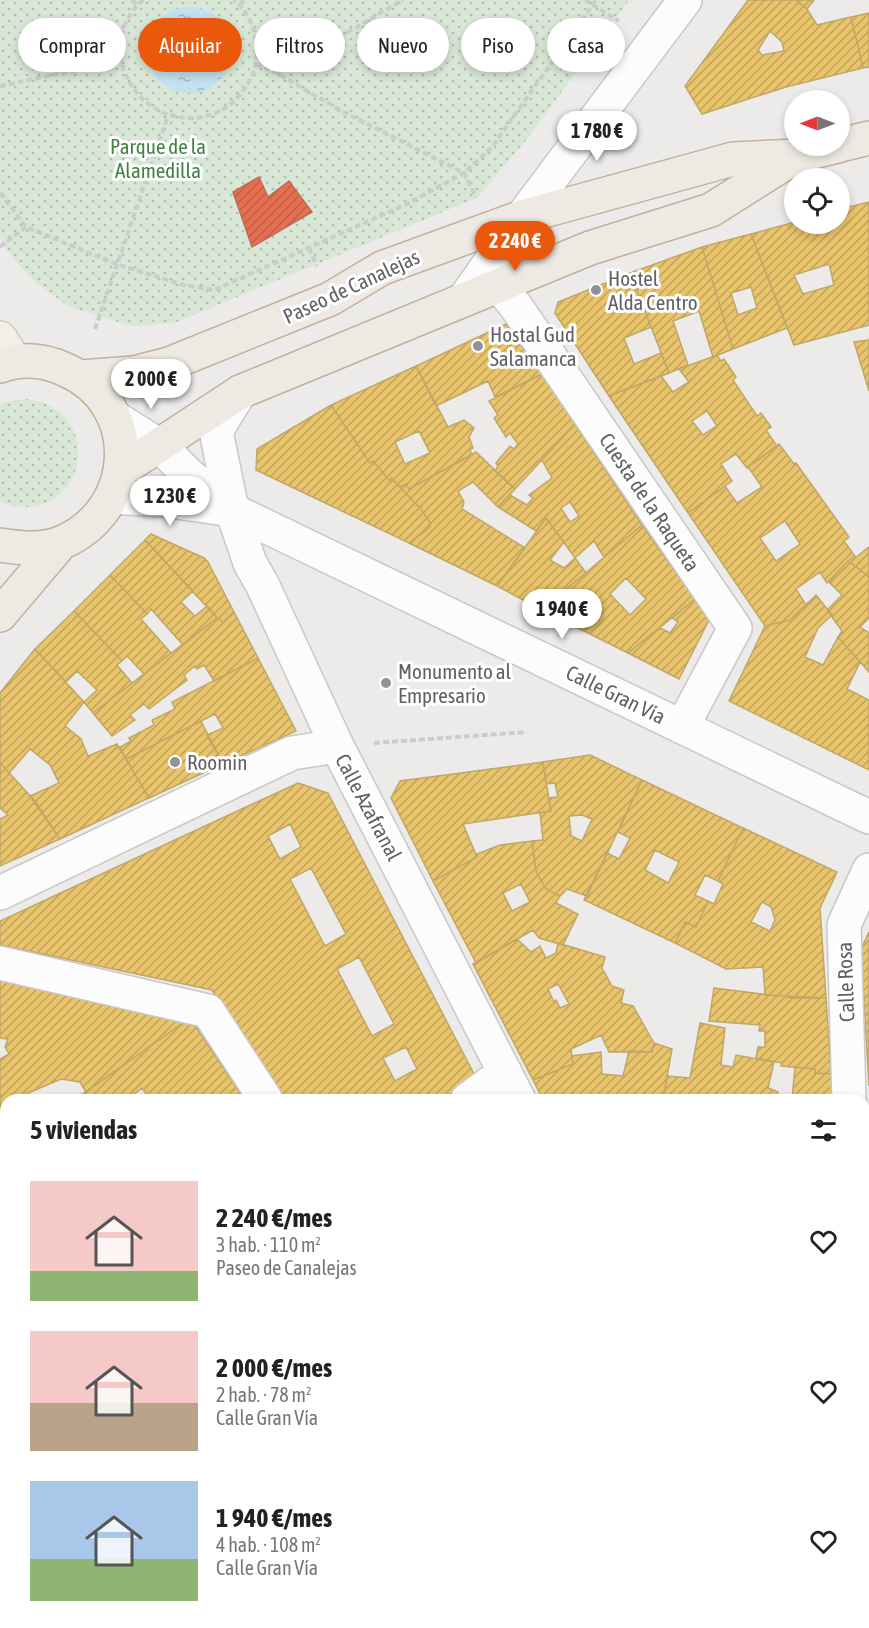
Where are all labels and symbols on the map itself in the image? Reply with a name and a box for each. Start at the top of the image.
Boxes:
north arrow [784,90,850,156]
pin: 1 780 € [542,111,652,162]
park label: Parque de la Alamedilla [110,134,206,182]
pin: 2 240 € [460,221,570,272]
street label: Paseo de Canalejas [279,244,423,328]
place label: Hostel Alda Centro [608,266,698,314]
marker: Hostel Alda Centro [589,283,603,297]
place label: Hostal Gud Salamanca [490,322,577,370]
marker: Hostal Gud Salamanca [471,339,485,353]
pin: 2 000 € [96,359,206,410]
street label: Cuesta de la Raqueta [595,428,705,576]
pin: 1 230 € [115,476,225,527]
pin: 1 940 € [507,589,617,640]
place label: Monumento al Empresario [398,659,511,707]
street label: Calle Gran Vía [563,660,669,728]
marker: Monumento al Empresario [379,676,393,690]
place label: Roomin [187,750,247,774]
street label: Calle Azafranal [331,750,407,865]
marker: Roomin [168,755,182,769]
street label: Calle Rosa [832,942,858,1022]

